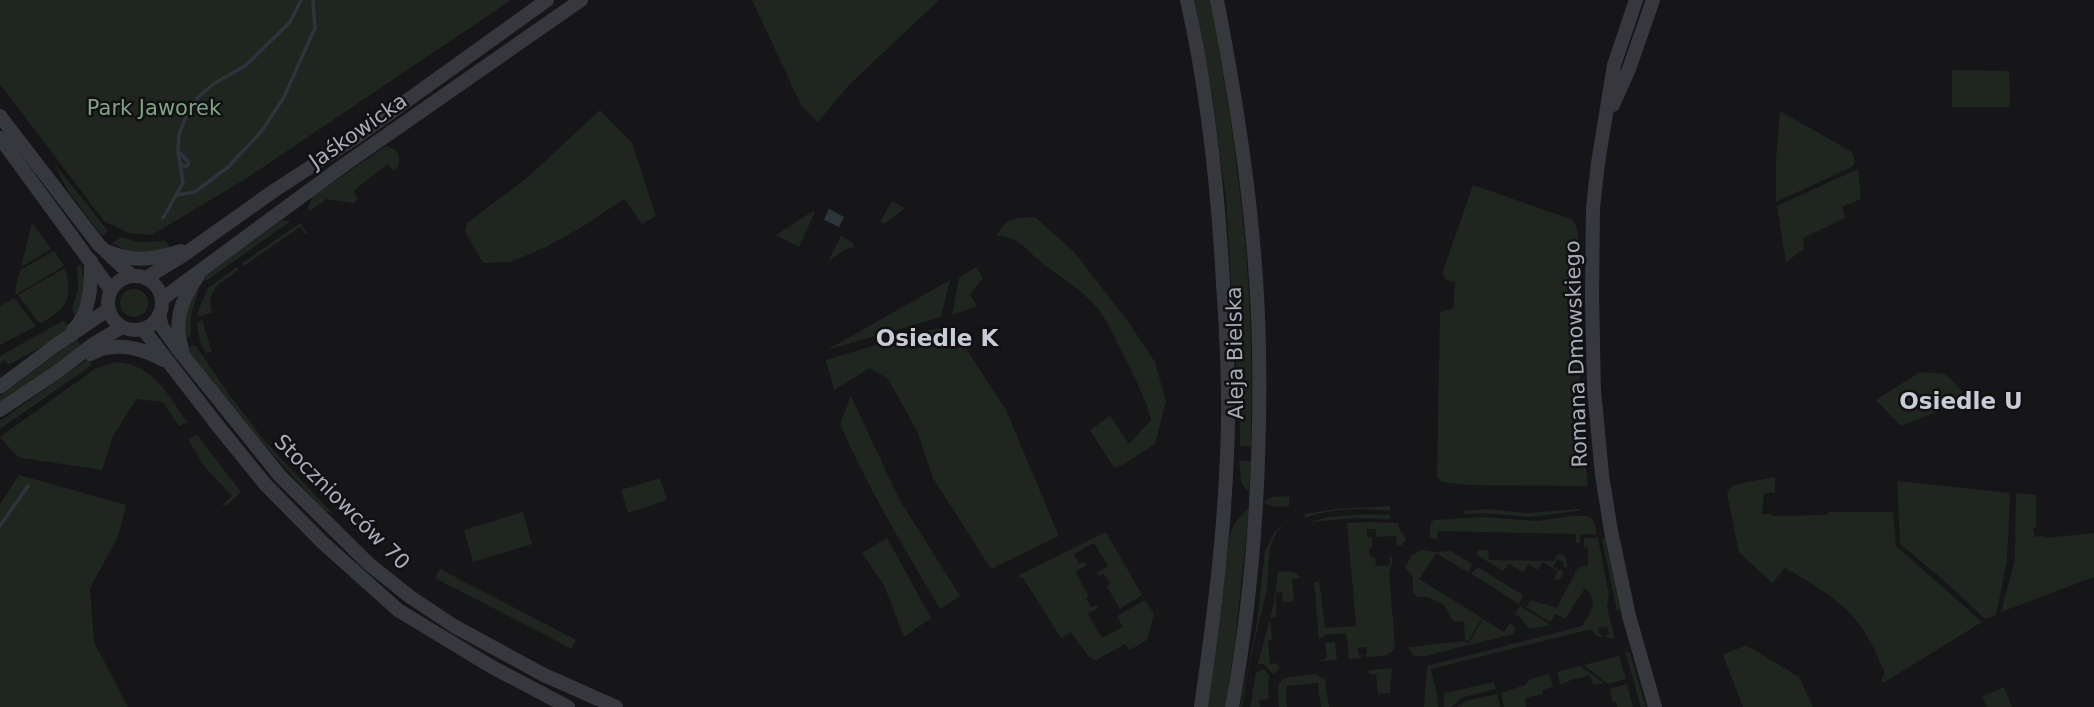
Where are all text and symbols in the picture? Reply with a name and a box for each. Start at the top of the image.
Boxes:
street label: Jaśkowicka [303,89,411,175]
park label: Park Jaworek [87,96,222,120]
street label: Romana Dmowskiego [1560,240,1592,468]
street label: Aleja Bielska [1222,286,1248,420]
district label: Osiedle K [876,325,999,351]
district label: Osiedle U [1899,388,2023,414]
street label: Stoczniowców 70 [269,429,415,575]

